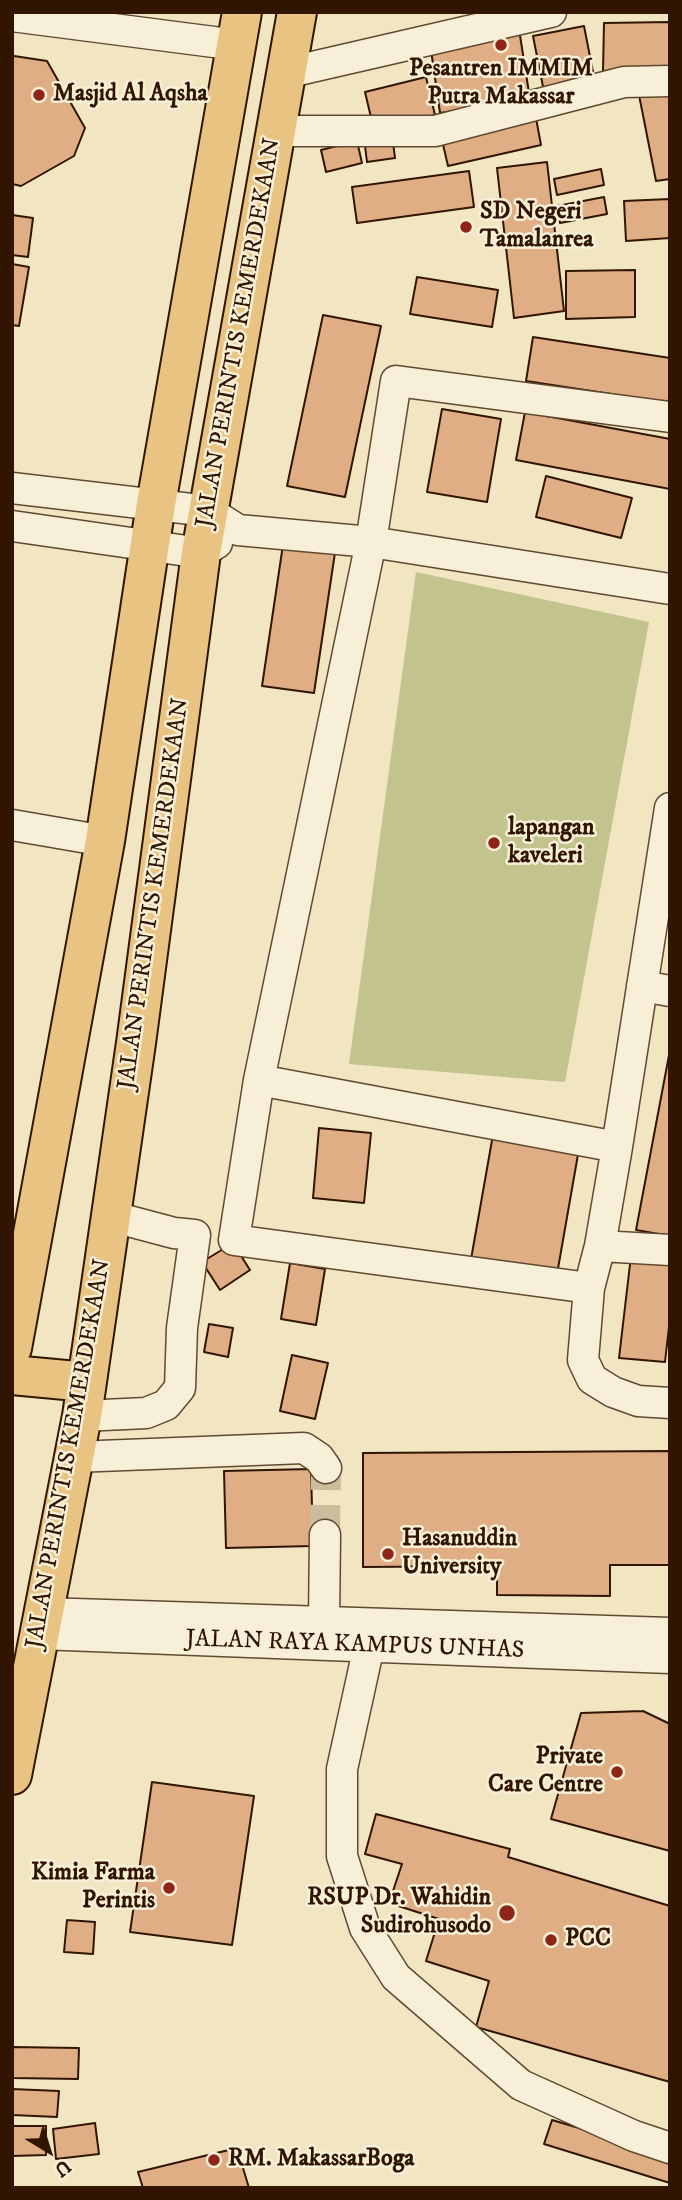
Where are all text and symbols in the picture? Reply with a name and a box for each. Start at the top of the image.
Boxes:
marker: Pesantren IMMIM Putra Makassar [493,37,509,53]
place label: Pesantren IMMIM Putra Makassar [409,56,593,112]
place label: Masjid Al Aqsha [53,81,208,109]
marker: Masjid Al Aqsha [31,87,47,103]
street label: JALAN PERINTIS KEMERDEKAAN [192,136,288,530]
place label: SD Negeri Tamalanrea [480,199,593,255]
marker: SD Negeri Tamalanrea [458,219,474,235]
street label: JALAN PERINTIS KEMERDEKAAN [113,696,197,1092]
place label: lapangan kaveleri [508,815,595,871]
marker: lapangan kaveleri [486,835,502,851]
street label: JALAN PERINTIS KEMERDEKAAN [22,1257,118,1651]
place label: Hasanuddin University [402,1526,517,1582]
marker: Hasanuddin University [380,1546,396,1562]
street label: JALAN RAYA KAMPUS UNHAS [185,1626,525,1666]
place label: Private Care Centre [488,1744,603,1800]
marker: Private Care Centre [609,1764,625,1780]
place label: Kimia Farma Perintis [31,1860,155,1916]
marker: Kimia Farma Perintis [161,1880,177,1896]
place label: RSUP Dr. Wahidin Sudirohusodo [307,1885,491,1941]
marker: RSUP Dr. Wahidin Sudirohusodo [497,1903,517,1923]
place label: PCC [565,1926,611,1954]
marker: PCC [543,1932,559,1948]
north arrow [14,2116,84,2186]
place label: RM. MakassarBoga [228,2146,415,2174]
marker: RM. MakassarBoga [206,2152,222,2168]
text: U [49,2154,75,2182]

